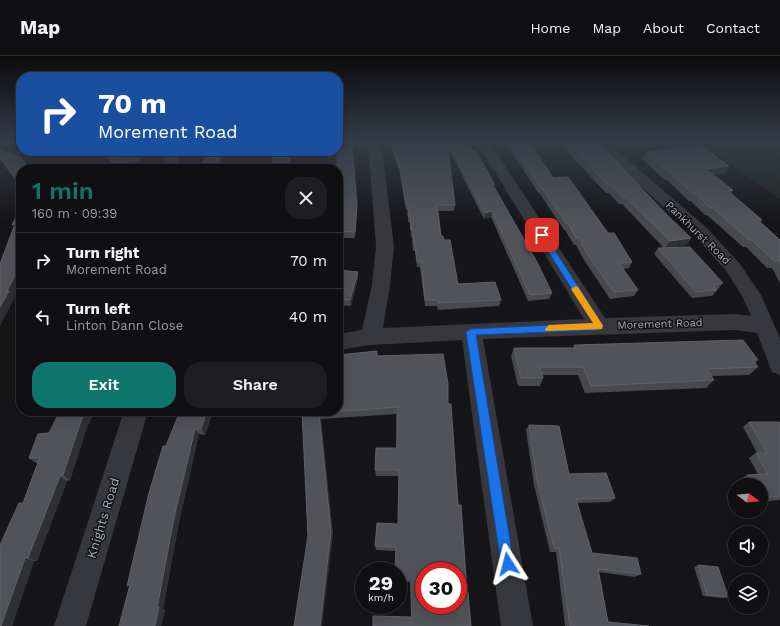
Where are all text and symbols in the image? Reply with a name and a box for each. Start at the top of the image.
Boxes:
text: Map [20,16,60,39]
text: Home [530,20,570,36]
text: Map [592,20,621,36]
text: About [643,20,684,36]
text: Contact [706,20,760,36]
text: 70 m [98,87,167,120]
icon: right [32,88,84,140]
text: Morement Road [98,121,238,142]
text: 1 min [32,177,94,205]
button: close [285,177,327,219]
street label: Pankhurst Road [663,199,733,267]
text: 160 m · 09:39 [32,206,117,221]
pin [525,218,559,252]
icon: arrive [531,224,553,246]
text: Turn right [66,244,139,262]
icon: right [32,250,54,272]
text: 70 m [290,252,327,270]
text: Morement Road [66,262,167,277]
text: Turn left [66,300,130,318]
icon: left [32,306,54,328]
text: 40 m [289,308,327,326]
street label: Morement Road [617,316,703,332]
text: Linton Dann Close [66,318,183,333]
button: Exit [32,362,176,408]
button: Share [184,362,327,408]
street label: Knights Road [84,476,122,560]
north arrow [728,478,768,518]
map controls [728,478,768,614]
button: sound [728,526,768,566]
position arrow [487,543,529,585]
speed limit sign: 30 [415,562,467,614]
text: 29 [369,571,393,595]
button: layers [728,574,768,614]
text: km/h [368,592,394,603]

